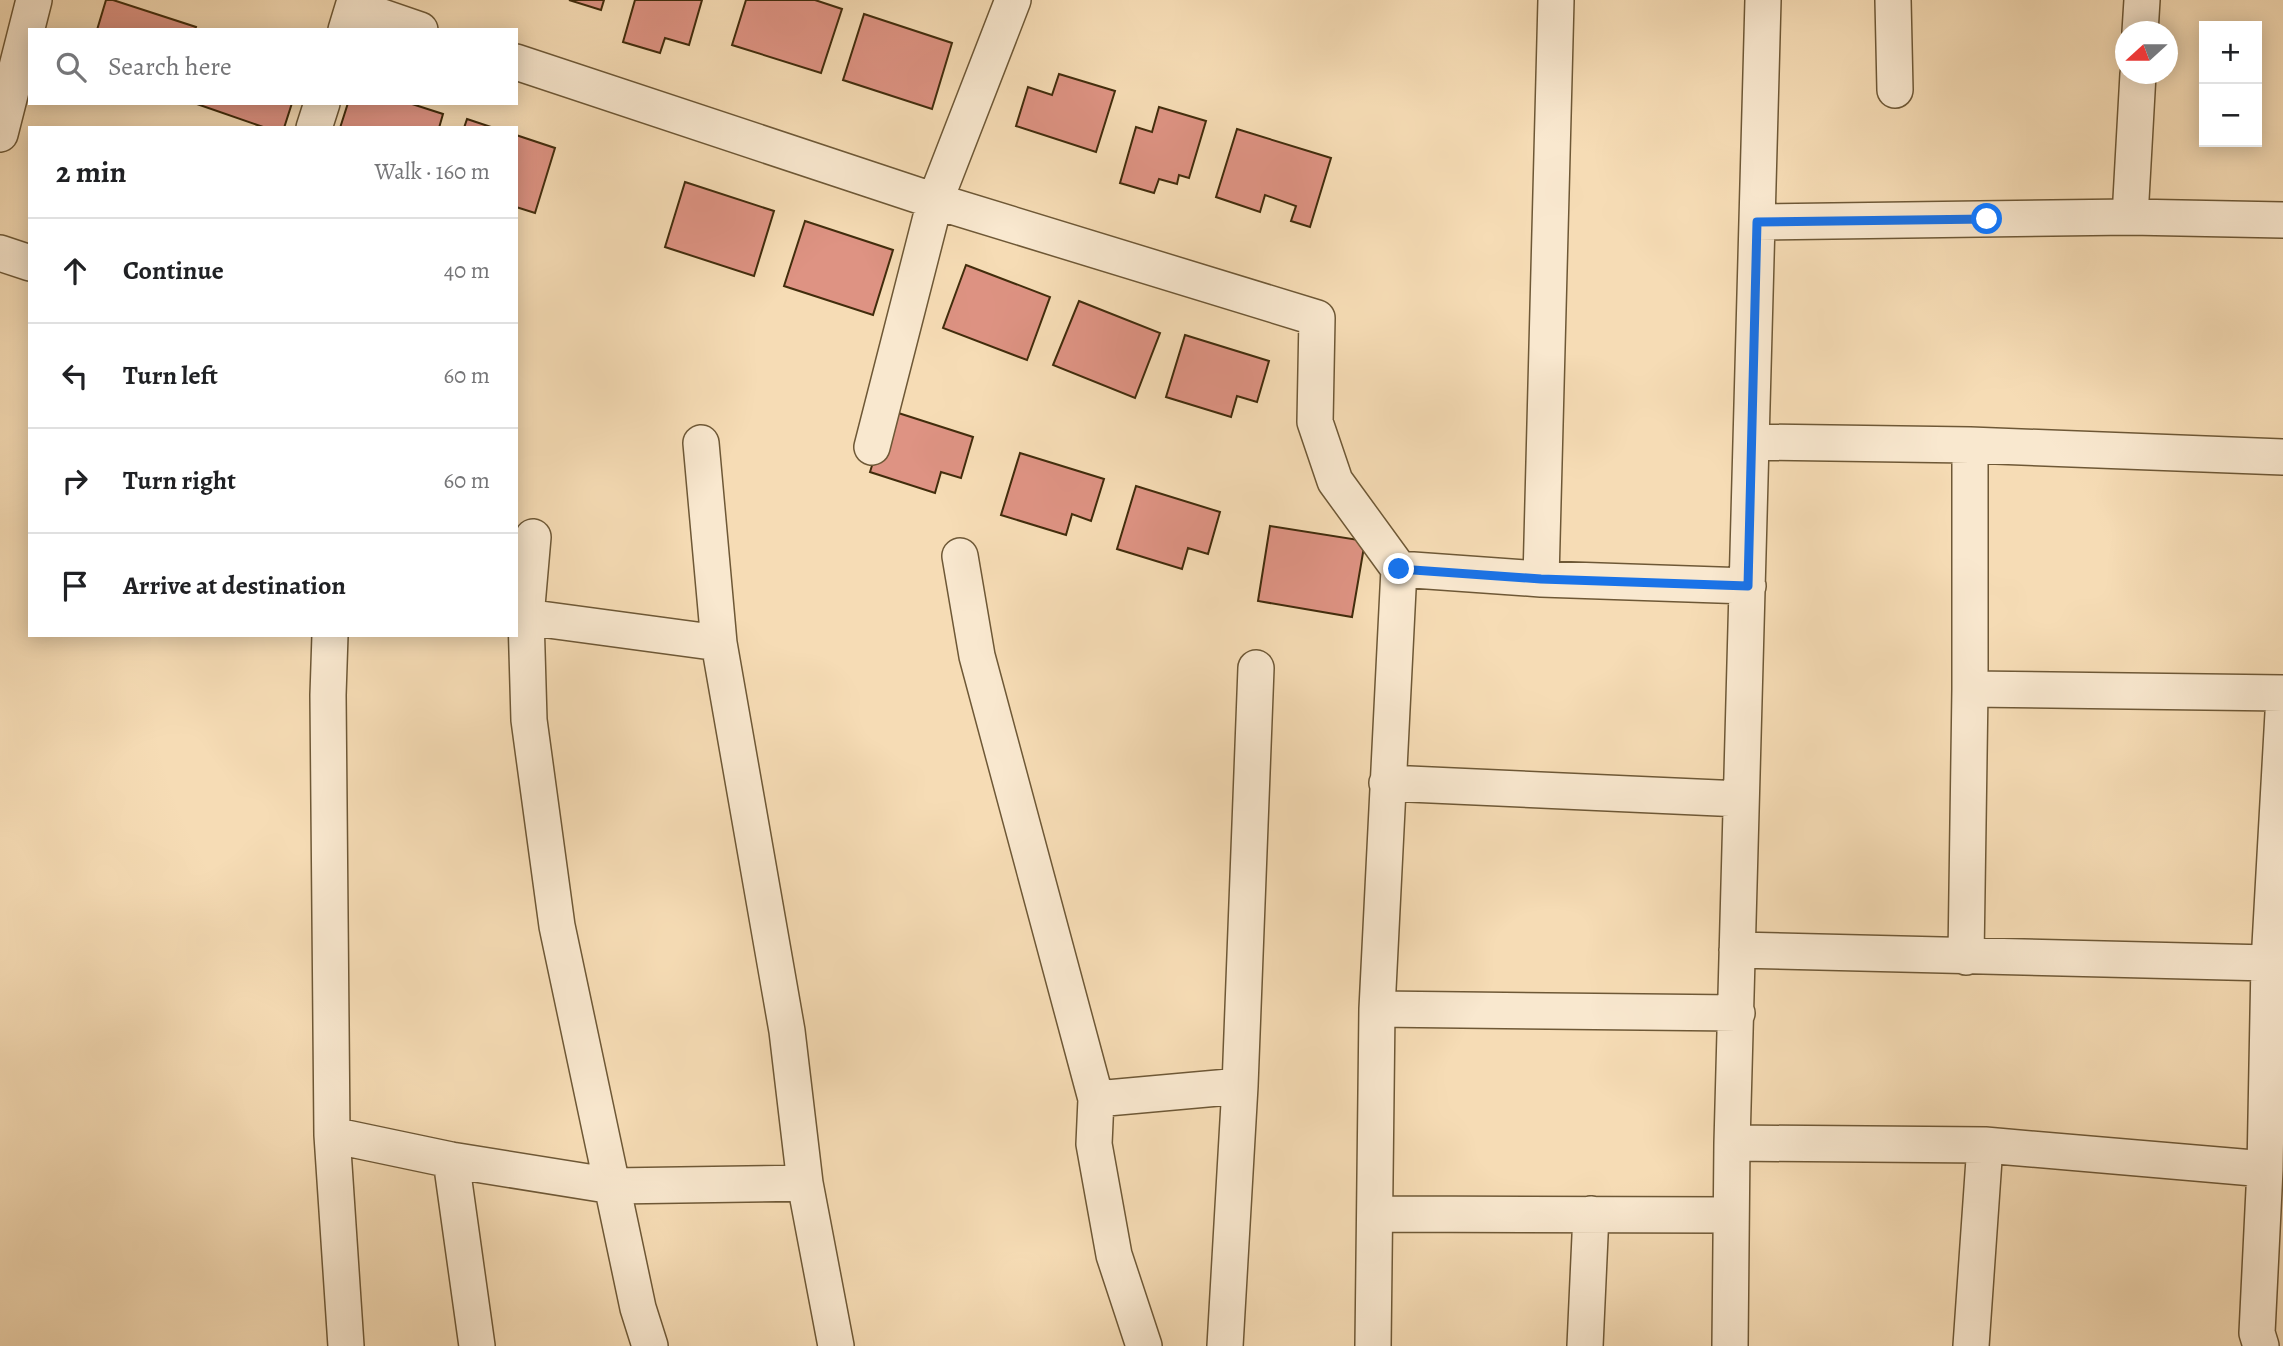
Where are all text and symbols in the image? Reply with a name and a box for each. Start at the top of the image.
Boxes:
north arrow [2115,21,2178,84]
map controls [2199,21,2262,147]
button: + [2199,21,2262,84]
search box [28,28,518,105]
icon: search [52,48,90,86]
text: Search here [108,49,232,84]
button: − [2199,84,2262,147]
text: 2 min [56,152,126,192]
text: Walk · 160 m [375,156,490,187]
route start [1971,203,2002,234]
icon: ahead [56,252,94,290]
text: Continue [123,253,224,288]
text: 40 m [444,255,490,286]
icon: left [56,357,94,395]
text: Turn left [123,358,218,393]
text: 60 m [443,360,490,391]
icon: right [56,462,94,500]
text: Turn right [123,463,236,498]
text: 60 m [443,465,490,496]
route end [1383,553,1414,584]
icon: arrive [56,567,94,605]
text: Arrive at destination [123,568,346,603]

